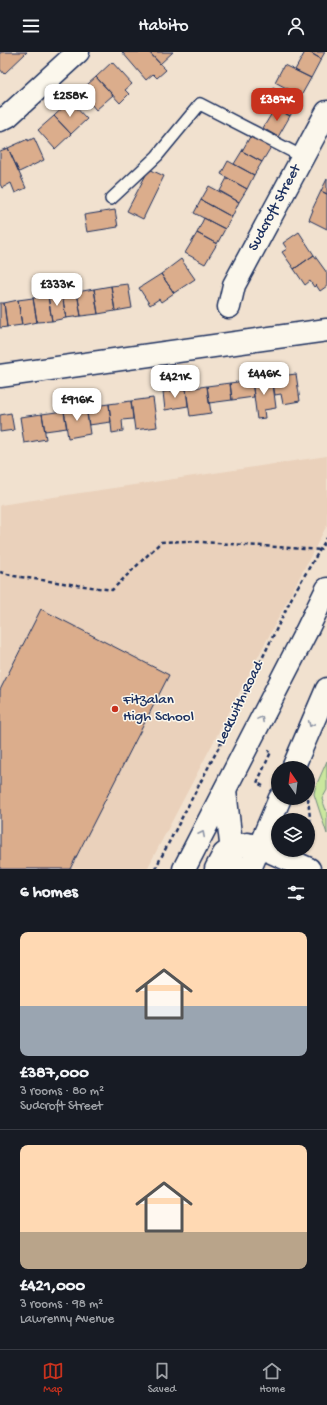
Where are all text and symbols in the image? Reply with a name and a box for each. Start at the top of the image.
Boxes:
icon: menu [20,15,42,37]
icon: person [285,15,307,37]
text: Habito [138,16,189,37]
pin: £258K [42,84,98,118]
pin: £387K [249,88,305,122]
text: £258K [53,89,87,104]
text: £387K [260,93,294,108]
street label: Sudcroft Street [245,160,306,254]
pin: £333K [29,273,85,307]
text: £333K [40,278,74,293]
pin: £446K [236,362,292,396]
pin: £421K [147,365,203,399]
text: £446K [248,367,280,382]
text: £421K [160,370,190,385]
pin: £916K [49,388,105,422]
text: £916K [61,393,93,408]
street label: Leckwith Road [212,657,268,748]
place label: Fitzalan High School [122,691,194,726]
marker: Fitzalan High School [110,704,120,714]
one-way arrow [256,715,264,723]
one-way arrow [308,721,316,728]
north arrow [271,761,315,805]
map controls [271,761,315,857]
button: layers [271,813,315,857]
one-way arrow [197,831,205,839]
icon: filters [285,882,307,904]
text: 6 homes [20,883,78,903]
icon: home [128,958,200,1030]
text: £387,000 [20,1064,89,1084]
text: 3 rooms · 80 m² [20,1084,104,1099]
text: Sudcroft Street [20,1099,103,1114]
icon: home [128,1171,200,1243]
text: £421,000 [20,1277,85,1297]
text: 3 rooms · 98 m² [20,1297,103,1312]
text: Lawrenny Avenue [20,1312,114,1327]
tab: Map [42,1360,64,1396]
tab: Saved [148,1360,176,1396]
tab: Home [260,1360,285,1396]

